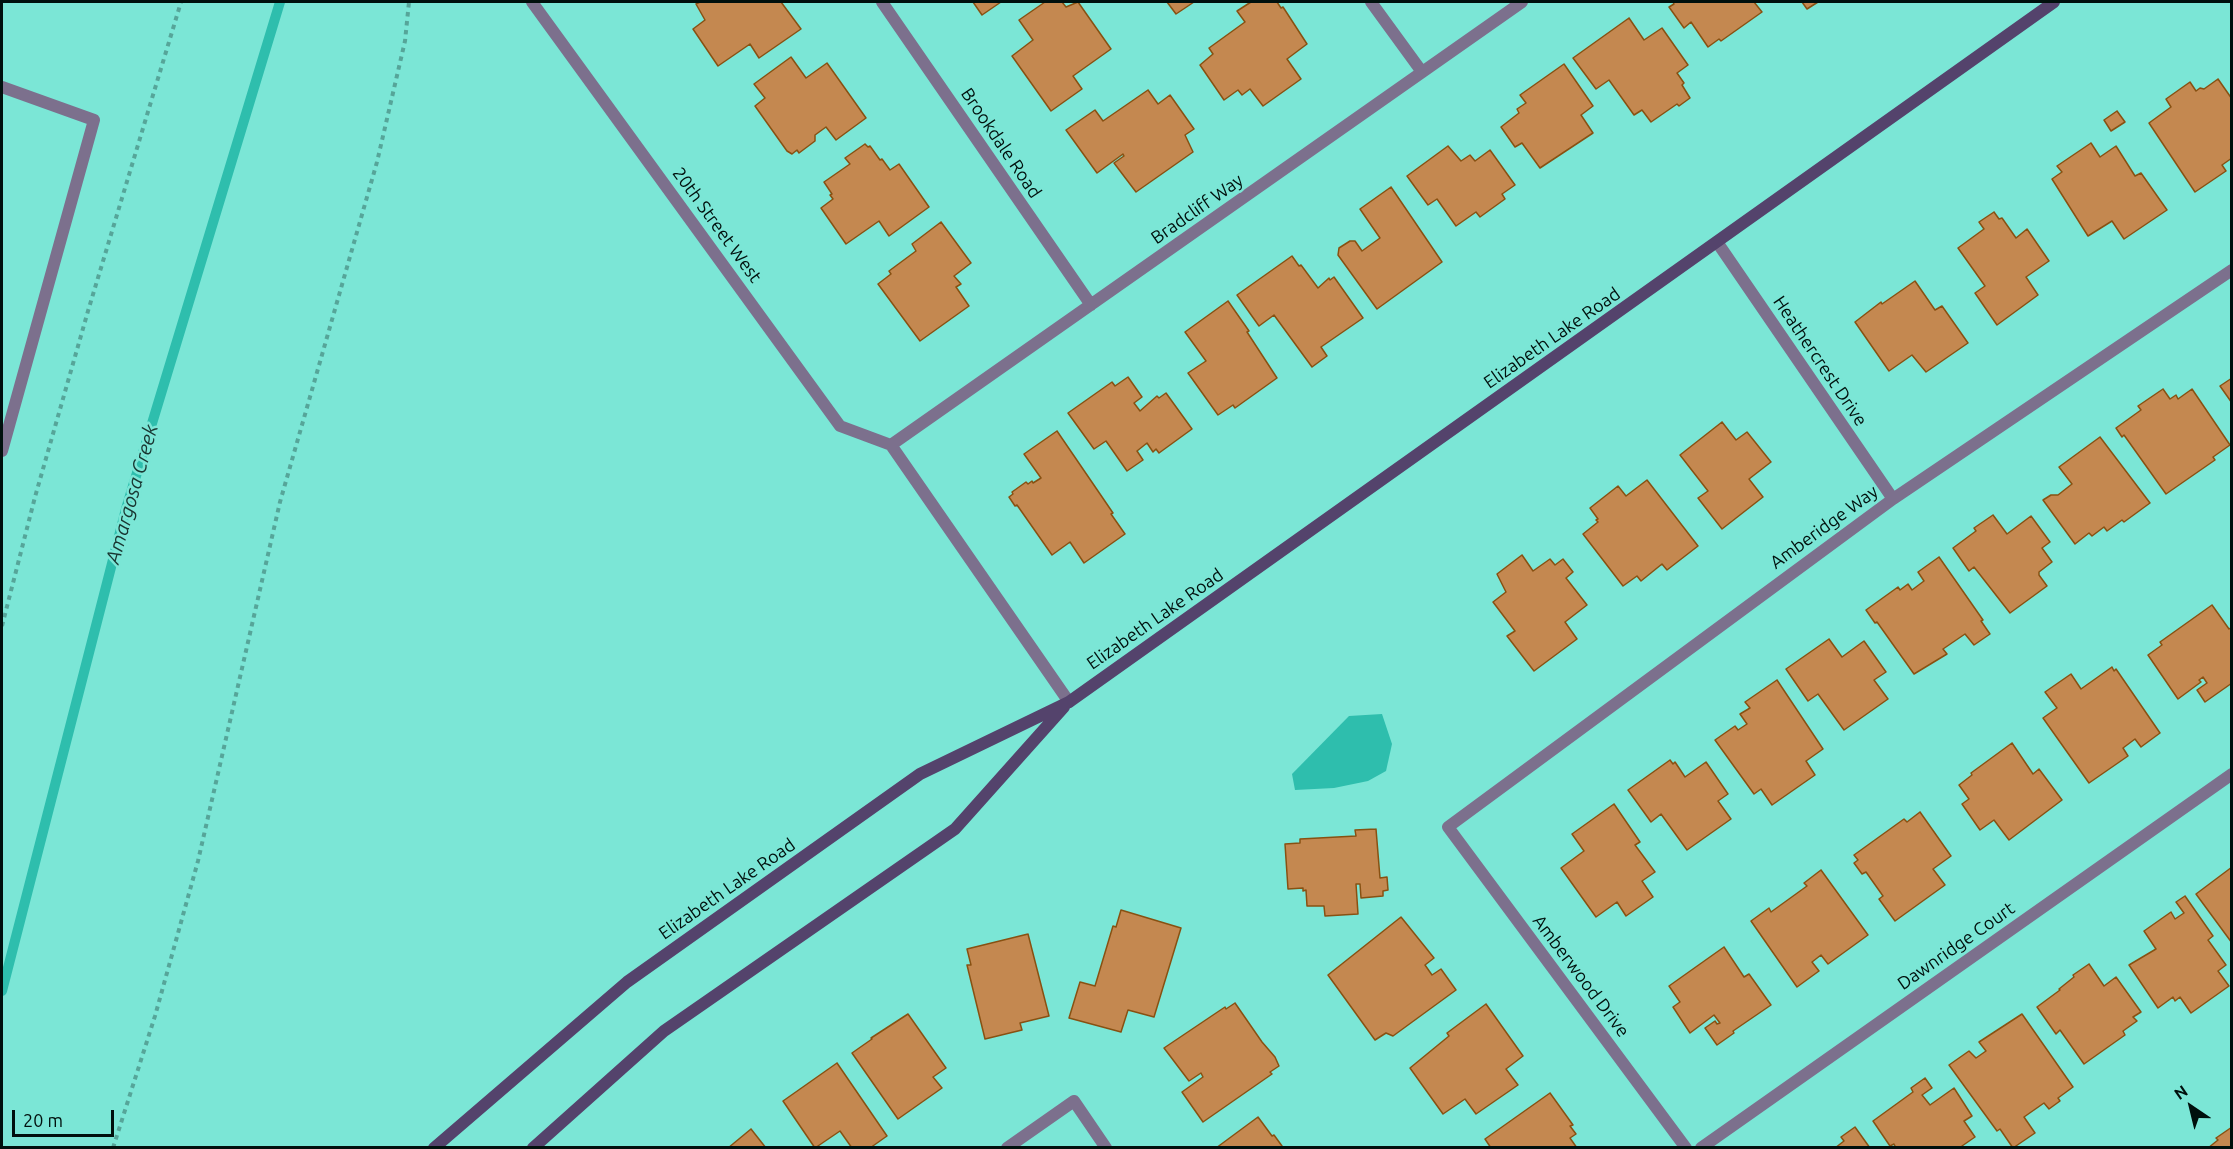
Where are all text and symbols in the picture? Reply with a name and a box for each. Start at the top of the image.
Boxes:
street label: Brookdale Road [956,84,1046,202]
street label: 20th Street West [668,163,766,287]
street label: Bradcliff Way [1147,169,1247,249]
street label: Elizabeth Lake Road [1480,283,1624,393]
street label: Heathercrest Drive [1768,292,1872,430]
water label: Amargosa Creek [101,422,163,566]
street label: Amberidge Way [1766,481,1882,573]
street label: Elizabeth Lake Road [1083,564,1227,674]
street label: Elizabeth Lake Road [655,834,799,944]
street label: Dawnridge Court [1893,898,2019,994]
street label: Amberwood Drive [1528,911,1634,1041]
north arrow [2161,1077,2221,1137]
text: N [2171,1081,2191,1103]
scale bar [15,1098,117,1136]
text: 20 m [23,1110,63,1130]

